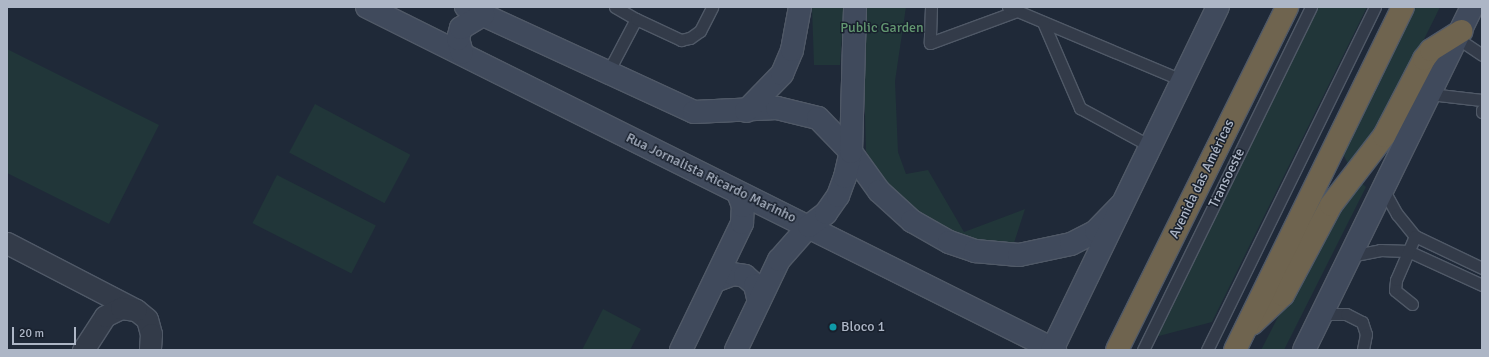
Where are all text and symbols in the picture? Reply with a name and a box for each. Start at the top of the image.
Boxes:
park label: Public Garden [840,20,924,36]
street label: Avenida das Américas [1166,117,1238,241]
street label: Rua Jornalista Ricardo Marinho [623,129,799,227]
street label: Transoeste [1205,145,1249,211]
scale bar [14,319,78,345]
place label: Bloco 1 [841,319,885,335]
marker: Bloco 1 [828,322,838,332]
text: 20 m [19,326,44,341]

